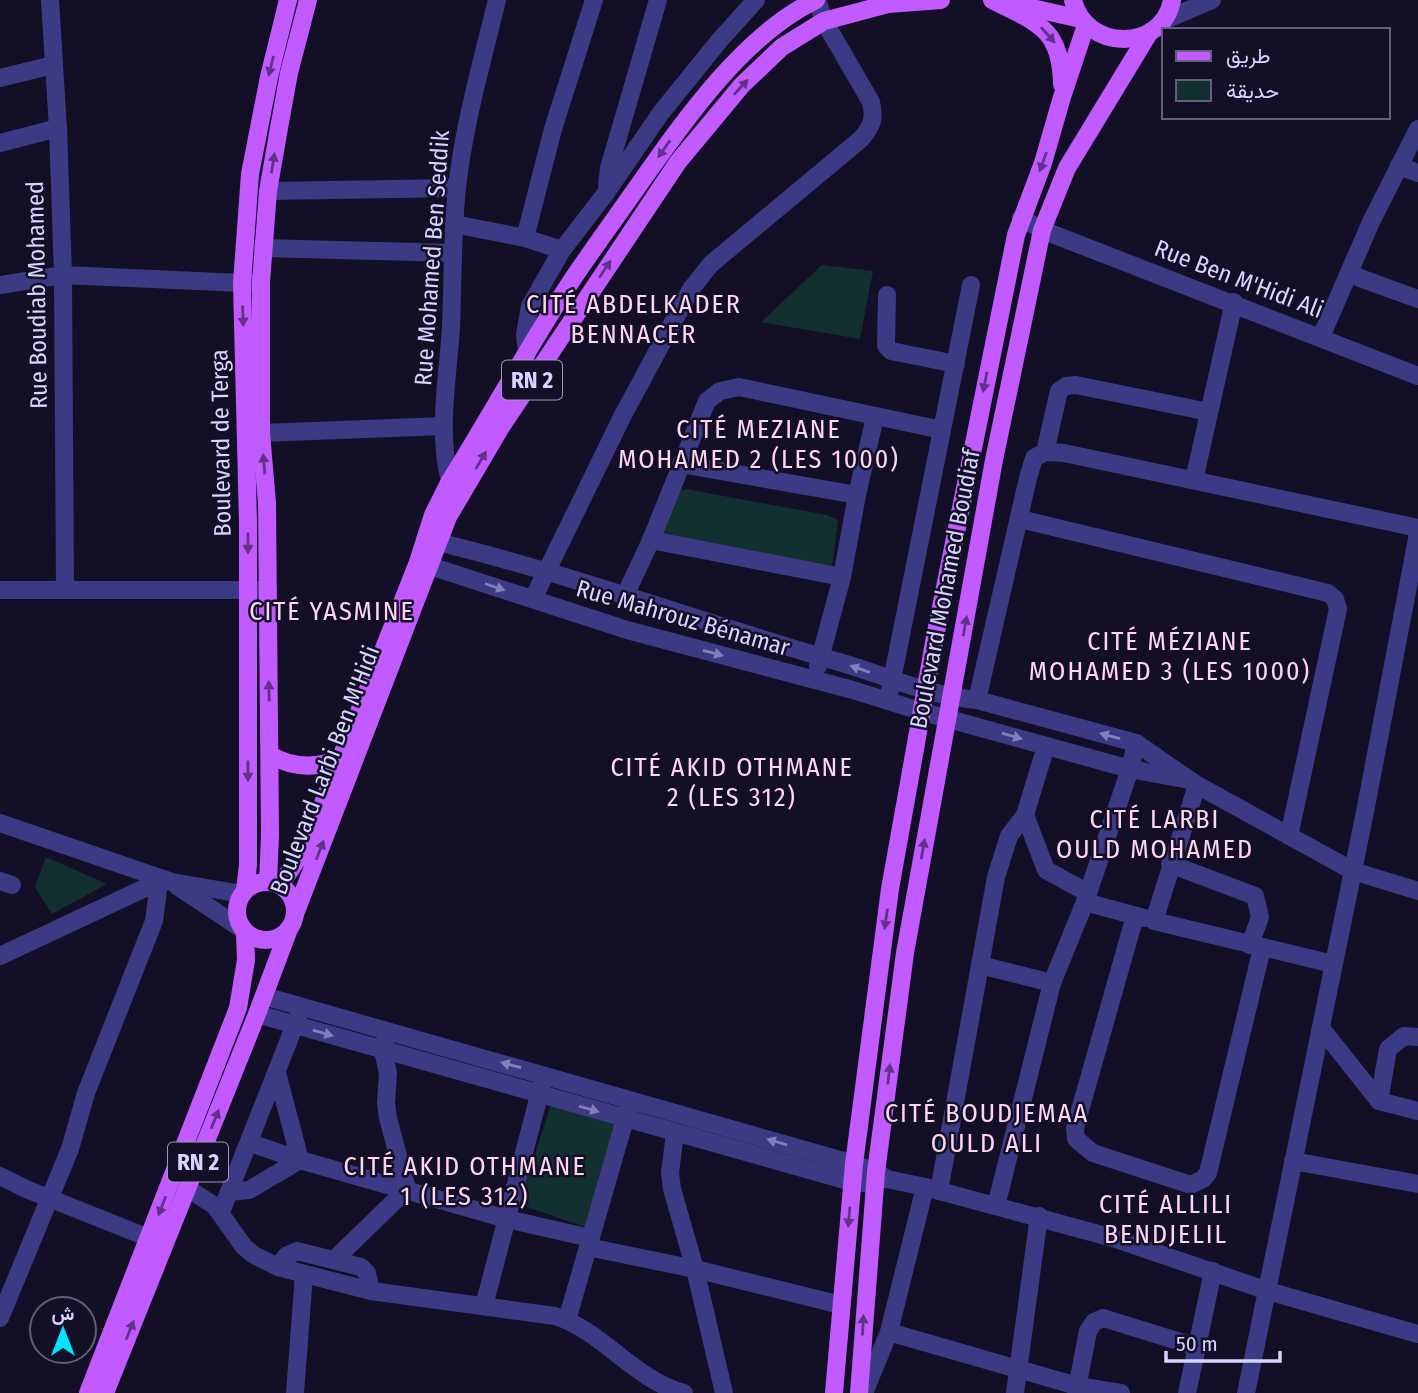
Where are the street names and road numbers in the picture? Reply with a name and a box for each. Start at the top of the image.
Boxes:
street label: Rue Mohamed Ben Seddik [409,129,455,387]
street label: Rue Boudiab Mohamed [21,181,53,409]
street label: Rue Ben M'Hidi Ali [1151,234,1327,324]
street label: Boulevard de Terga [205,349,237,537]
road number: RN 2 [502,360,562,400]
street label: Boulevard Mohamed Boudiaf [904,445,986,731]
street label: Rue Mahrouz Bénamar [573,574,793,662]
street label: Boulevard Larbi Ben M'Hidi [265,642,385,898]
road number: RN 2 [168,1142,228,1182]

